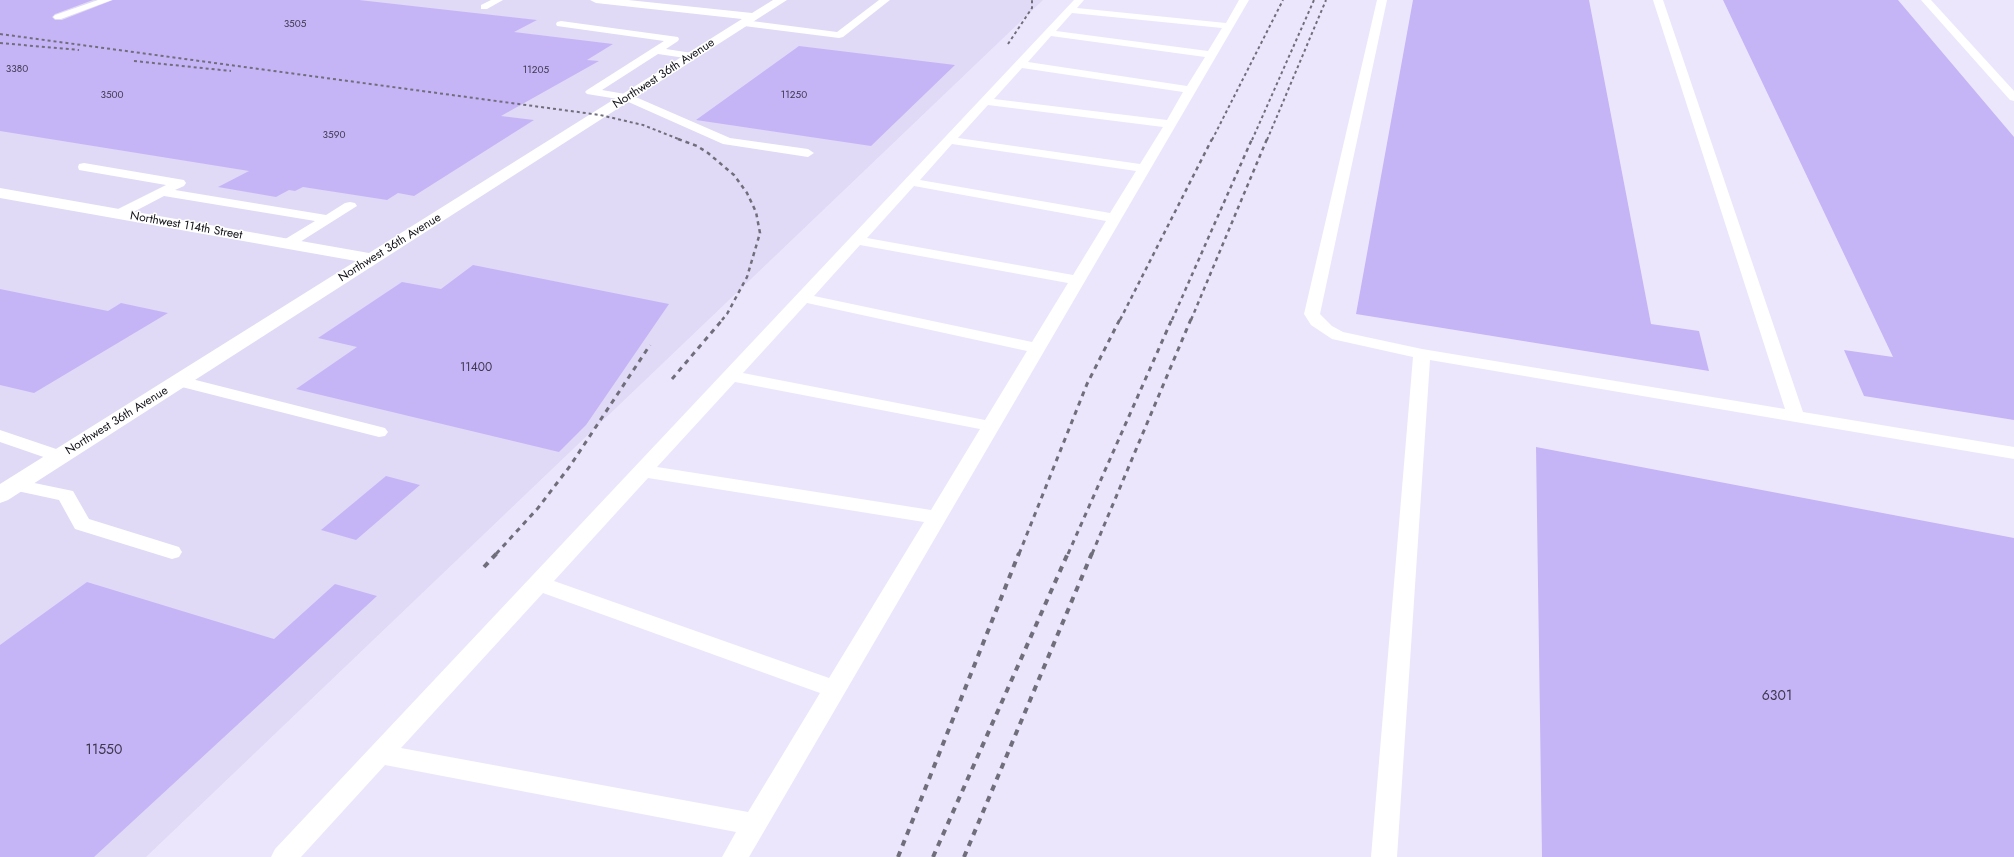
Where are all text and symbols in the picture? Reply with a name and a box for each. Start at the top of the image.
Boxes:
house number: 3505 [284,19,306,31]
street label: Northwest 36th Avenue [611,36,717,112]
house number: 3380 [6,64,28,76]
house number: 11205 [523,65,549,77]
house number: 3500 [100,90,124,102]
house number: 11250 [781,90,807,102]
house number: 3590 [323,130,345,142]
street label: Northwest 114th Street [129,209,243,243]
street label: Northwest 36th Avenue [336,211,444,285]
house number: 11400 [460,361,492,375]
street label: Northwest 36th Avenue [63,384,171,458]
house number: 6301 [1762,689,1792,705]
house number: 11550 [86,743,122,759]

